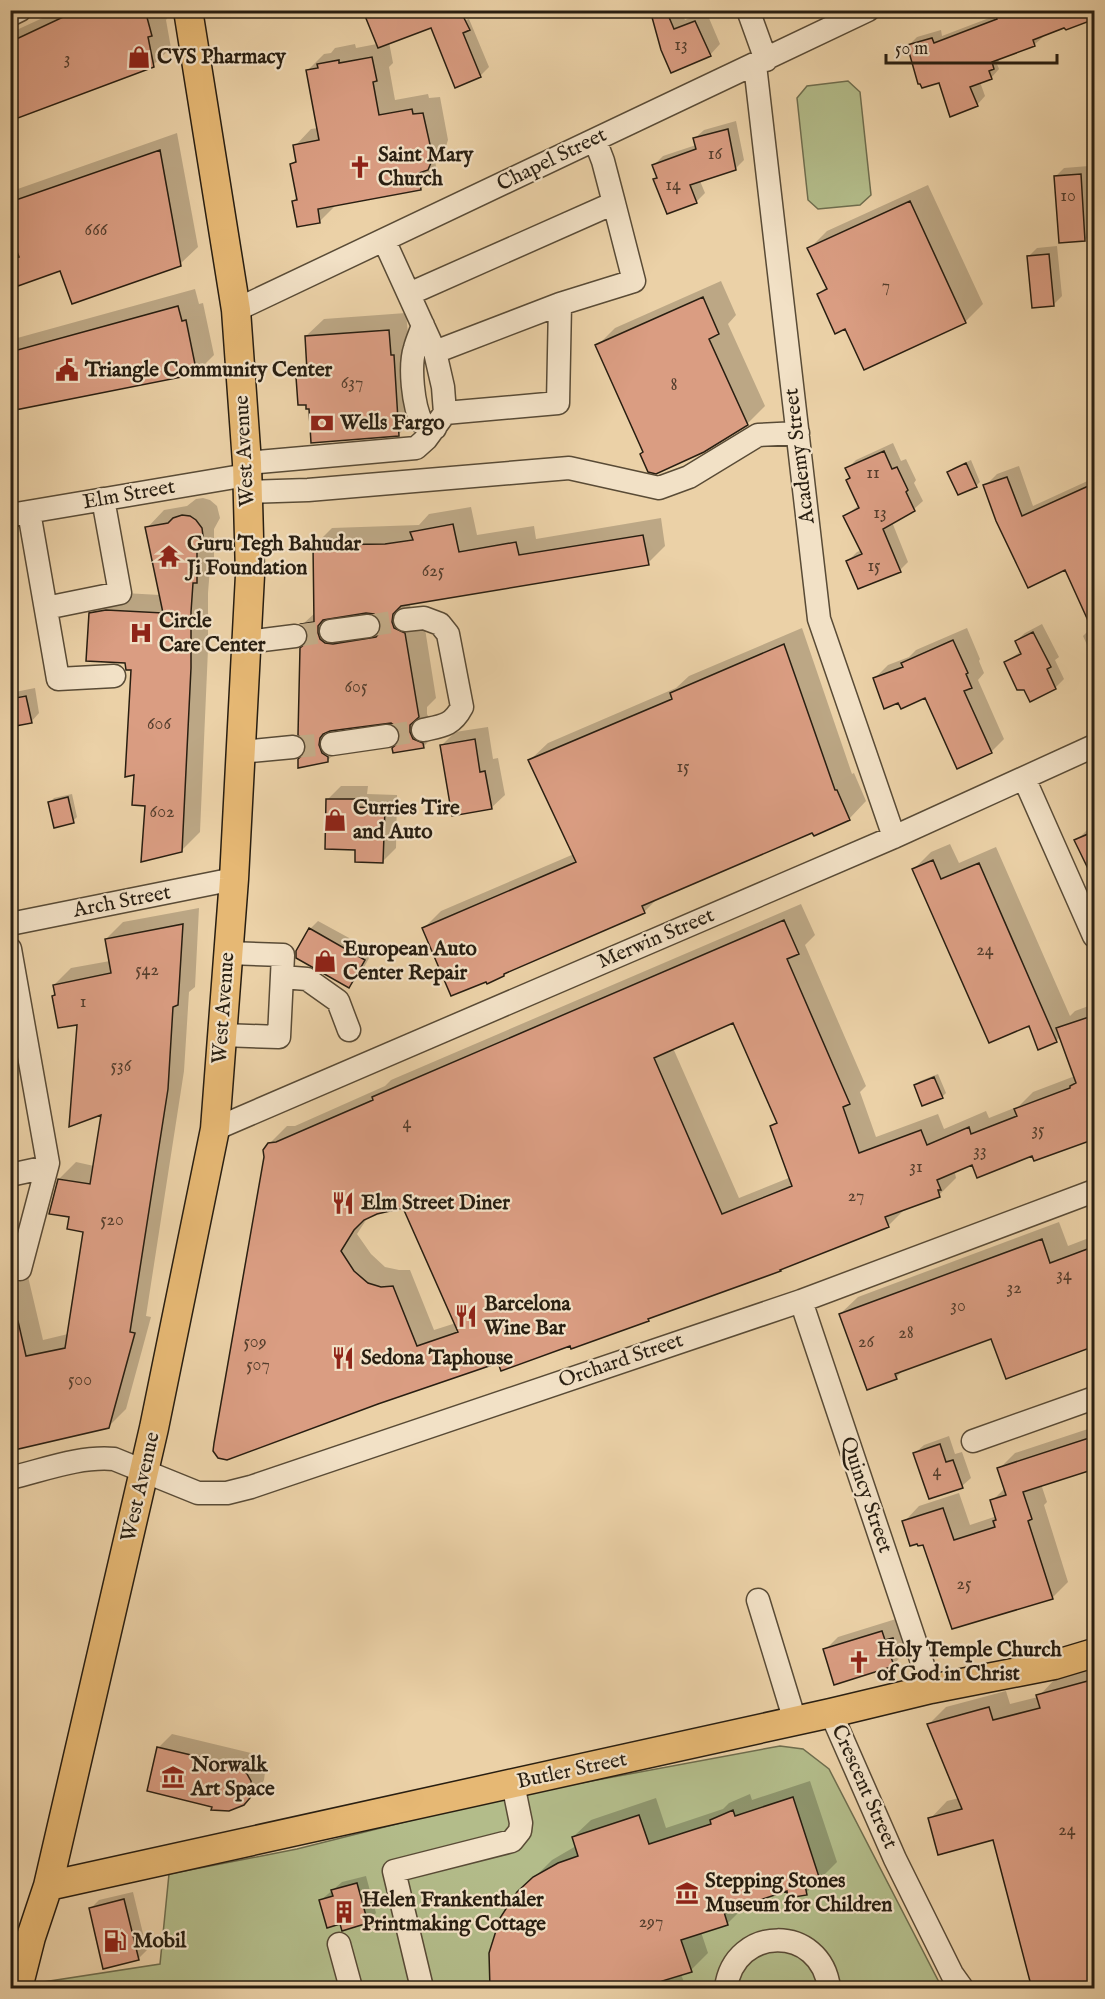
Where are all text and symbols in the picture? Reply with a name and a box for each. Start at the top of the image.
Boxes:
scale bar [886,27,1057,65]
house number: 13 [674,34,688,57]
text: 50 m [895,38,928,61]
shop icon: CVS Pharmacy [126,44,152,70]
place label: CVS Pharmacy [157,44,287,71]
house number: 3 [64,48,70,71]
street label: Chapel Street [493,122,611,198]
place label: Saint Mary Church [378,142,474,193]
house number: 16 [708,143,723,166]
church icon: Saint Mary Church [347,154,373,180]
house number: 14 [665,174,681,197]
house number: 10 [1060,185,1076,208]
house number: 666 [85,219,108,242]
house number: 7 [882,275,890,298]
public building icon: Triangle Community Center [54,357,80,383]
place label: Triangle Community Center [84,357,333,384]
house number: 637 [341,372,363,395]
house number: 8 [670,374,678,397]
street label: Academy Street [778,387,822,526]
street label: West Avenue [229,394,261,508]
bank icon: Wells Fargo [309,410,335,436]
place label: Wells Fargo [339,410,445,437]
house number: 11 [866,462,880,485]
street label: Elm Street [81,474,177,516]
house number: 13 [873,502,887,525]
place label: Guru Tegh Bahudar Ji Foundation [184,531,361,582]
temple icon: Guru Tegh Bahudar Ji Foundation [156,543,182,569]
house number: 15 [867,555,881,578]
house number: 625 [422,560,445,583]
place label: Circle Care Center [159,608,266,659]
hospital icon: Circle Care Center [128,620,154,646]
house number: 605 [345,676,368,699]
house number: 606 [147,713,171,736]
house number: 15 [676,756,690,779]
place label: Curries Tire and Auto [353,795,460,846]
house number: 602 [150,801,174,824]
shop icon: Curries Tire and Auto [322,807,348,833]
street label: Arch Street [70,879,173,925]
street label: Merwin Street [594,902,718,976]
place label: European Auto Center Repair [343,936,478,987]
house number: 24 [976,939,994,962]
shop icon: European Auto Center Repair [312,948,338,974]
street label: West Avenue [207,951,241,1065]
house number: 542 [135,959,159,982]
house number: 1 [80,991,86,1014]
house number: 536 [111,1055,132,1078]
house number: 4 [403,1112,412,1135]
house number: 35 [1031,1119,1045,1142]
house number: 33 [973,1140,987,1163]
house number: 31 [909,1156,923,1179]
house number: 27 [848,1185,864,1208]
restaurant icon: Elm Street Diner [330,1190,356,1216]
place label: Elm Street Diner [361,1190,510,1217]
house number: 520 [100,1209,124,1232]
house number: 34 [1056,1264,1072,1287]
house number: 32 [1006,1277,1022,1300]
place label: Barcelona Wine Bar [483,1291,571,1342]
house number: 30 [950,1295,966,1318]
restaurant icon: Barcelona Wine Bar [453,1303,479,1329]
house number: 28 [898,1322,914,1345]
street label: Orchard Street [555,1327,687,1395]
house number: 509 [243,1331,267,1354]
house number: 26 [858,1331,874,1354]
restaurant icon: Sedona Taphouse [330,1345,356,1371]
place label: Sedona Taphouse [361,1345,513,1372]
house number: 507 [246,1354,270,1377]
house number: 500 [68,1369,92,1392]
street label: West Avenue [115,1429,167,1545]
street label: Quincy Street [834,1433,898,1557]
house number: 4 [933,1460,942,1483]
house number: 25 [957,1573,972,1596]
place label: Holy Temple Church of God in Christ [877,1637,1063,1688]
church icon: Holy Temple Church of God in Christ [846,1649,872,1675]
street label: Crescent Street [825,1721,903,1853]
street label: Butler Street [515,1746,629,1796]
place label: Norwalk Art Space [190,1752,275,1803]
museum icon: Norwalk Art Space [160,1764,186,1790]
house number: 24 [1058,1819,1076,1842]
place label: Stepping Stones Museum for Children [705,1868,892,1919]
museum icon: Stepping Stones Museum for Children [674,1880,700,1906]
place label: Helen Frankenthaler Printmaking Cottage [362,1887,546,1938]
building icon: Helen Frankenthaler Printmaking Cottage [331,1899,357,1925]
house number: 297 [639,1911,663,1934]
fuel station icon: Mobil [102,1928,128,1954]
place label: Mobil [133,1928,188,1955]

